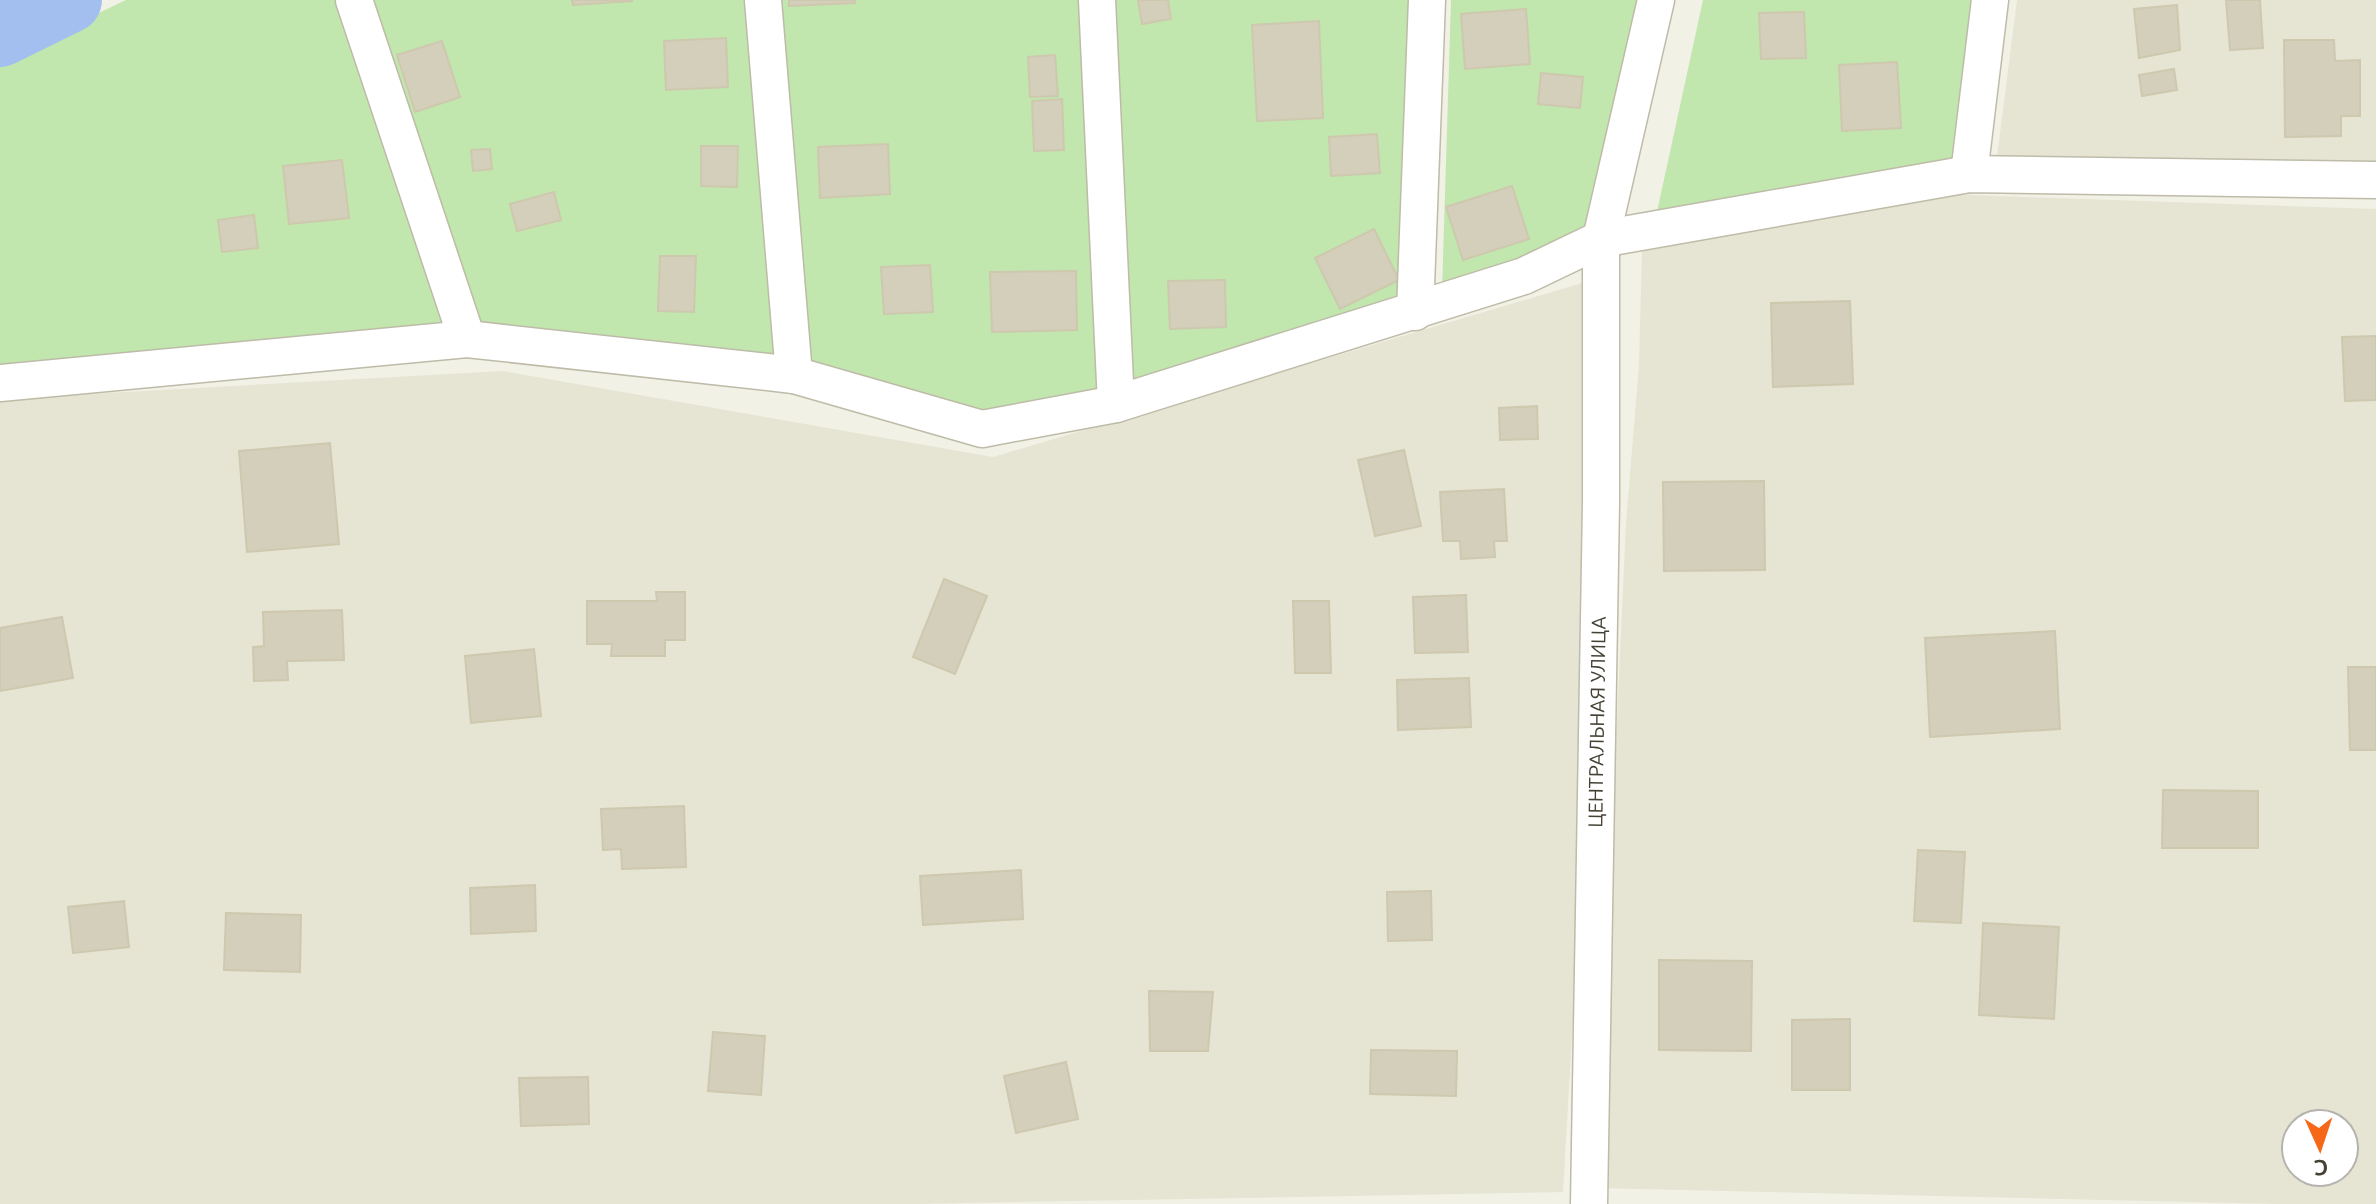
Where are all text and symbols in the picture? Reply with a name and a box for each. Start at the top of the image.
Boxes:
street label: ЦЕНТРАЛЬНАЯ УЛИЦА [1583,616,1610,828]
north arrow [2280,1108,2360,1188]
text: С [2313,1156,2329,1181]

